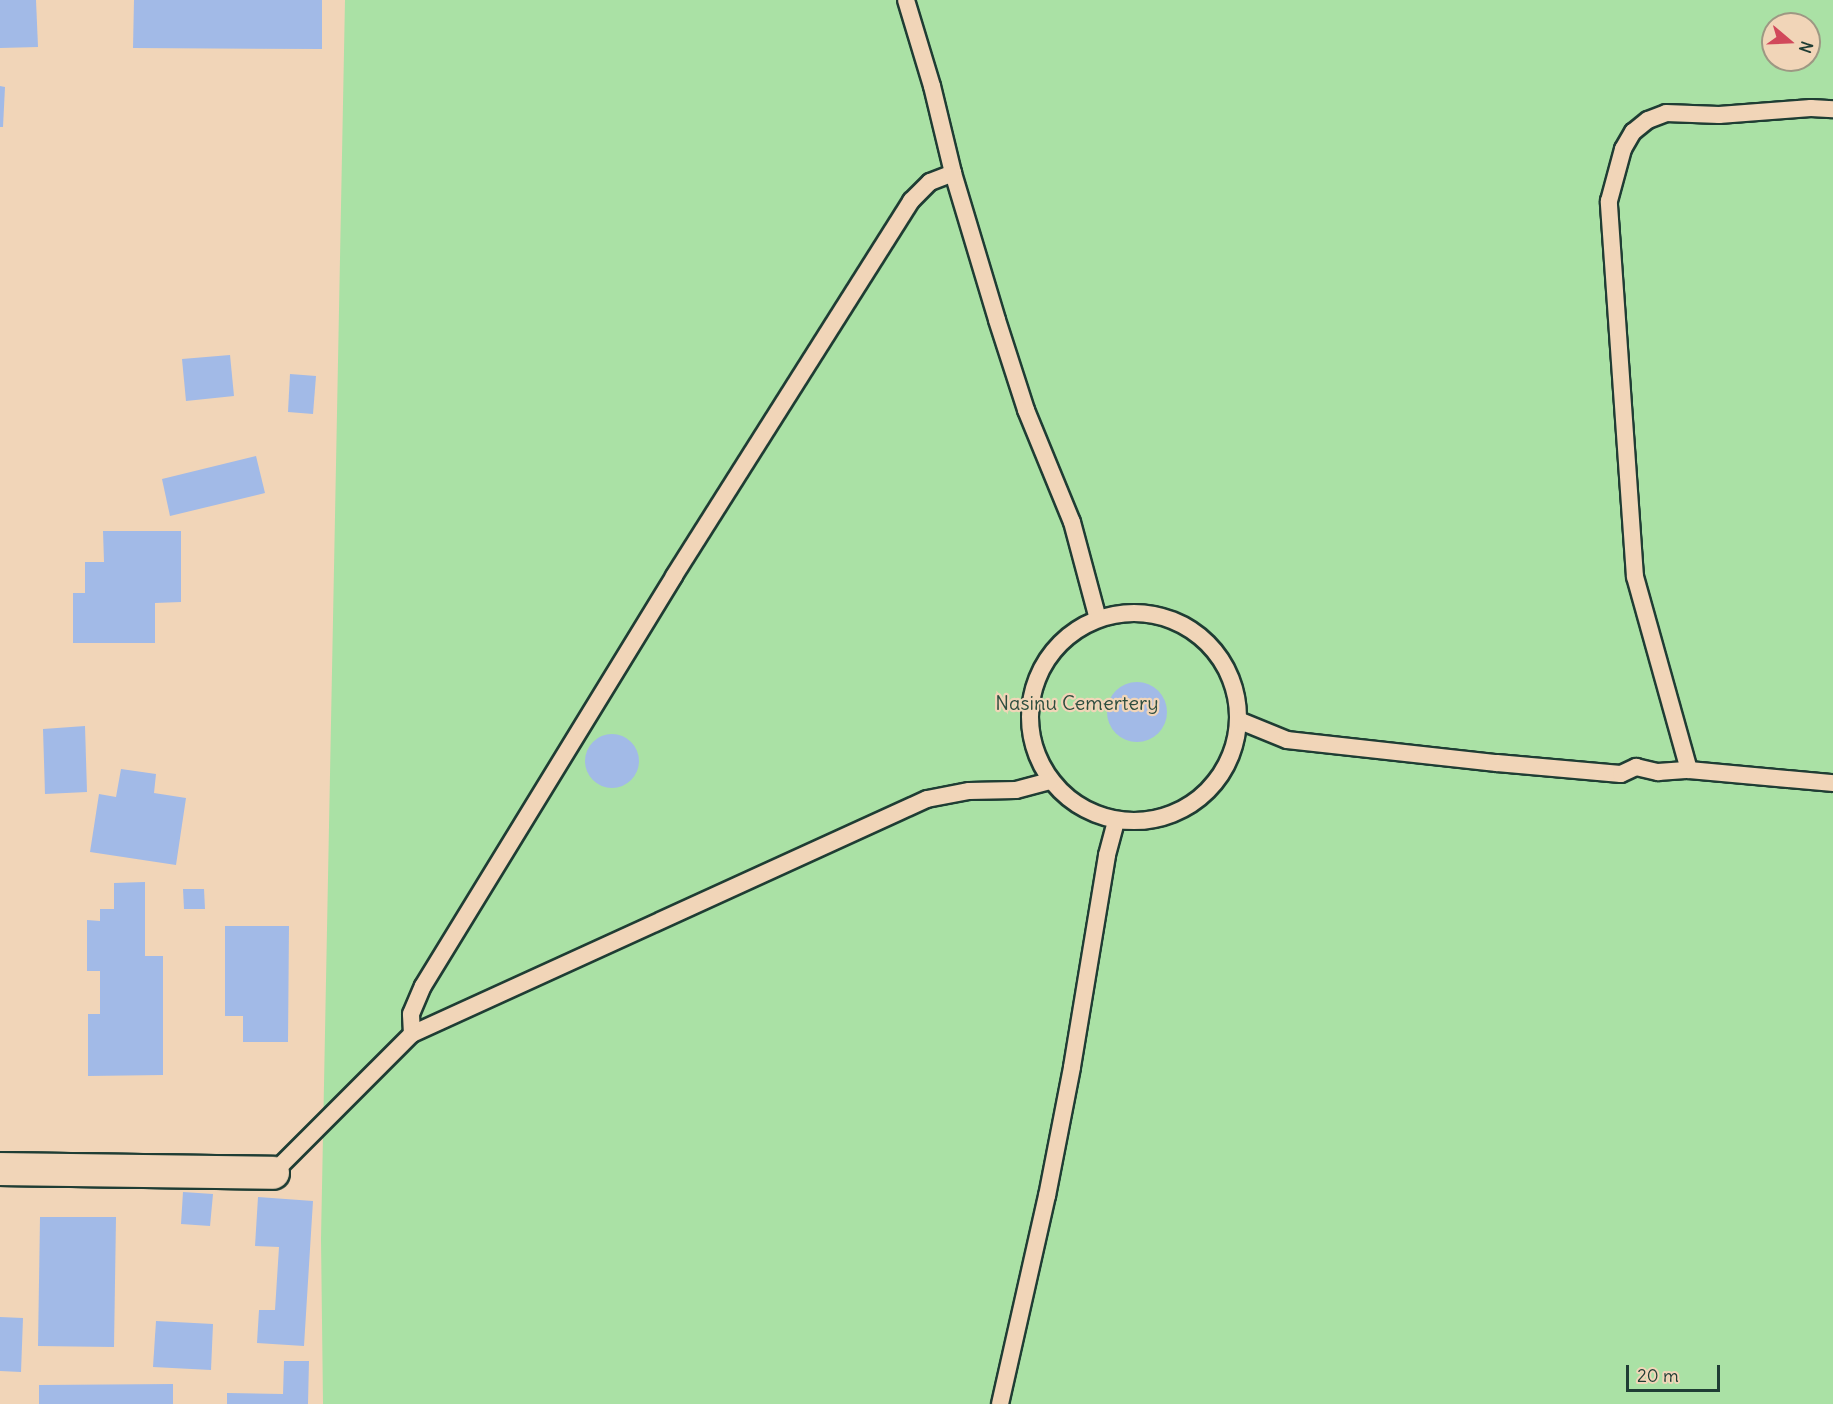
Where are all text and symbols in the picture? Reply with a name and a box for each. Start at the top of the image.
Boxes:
north arrow [1761,12,1821,72]
text: N [1795,39,1817,56]
park label: Nasinu Cemertery [995,690,1159,714]
scale bar [1629,1353,1724,1391]
text: 20 m [1637,1364,1679,1387]

